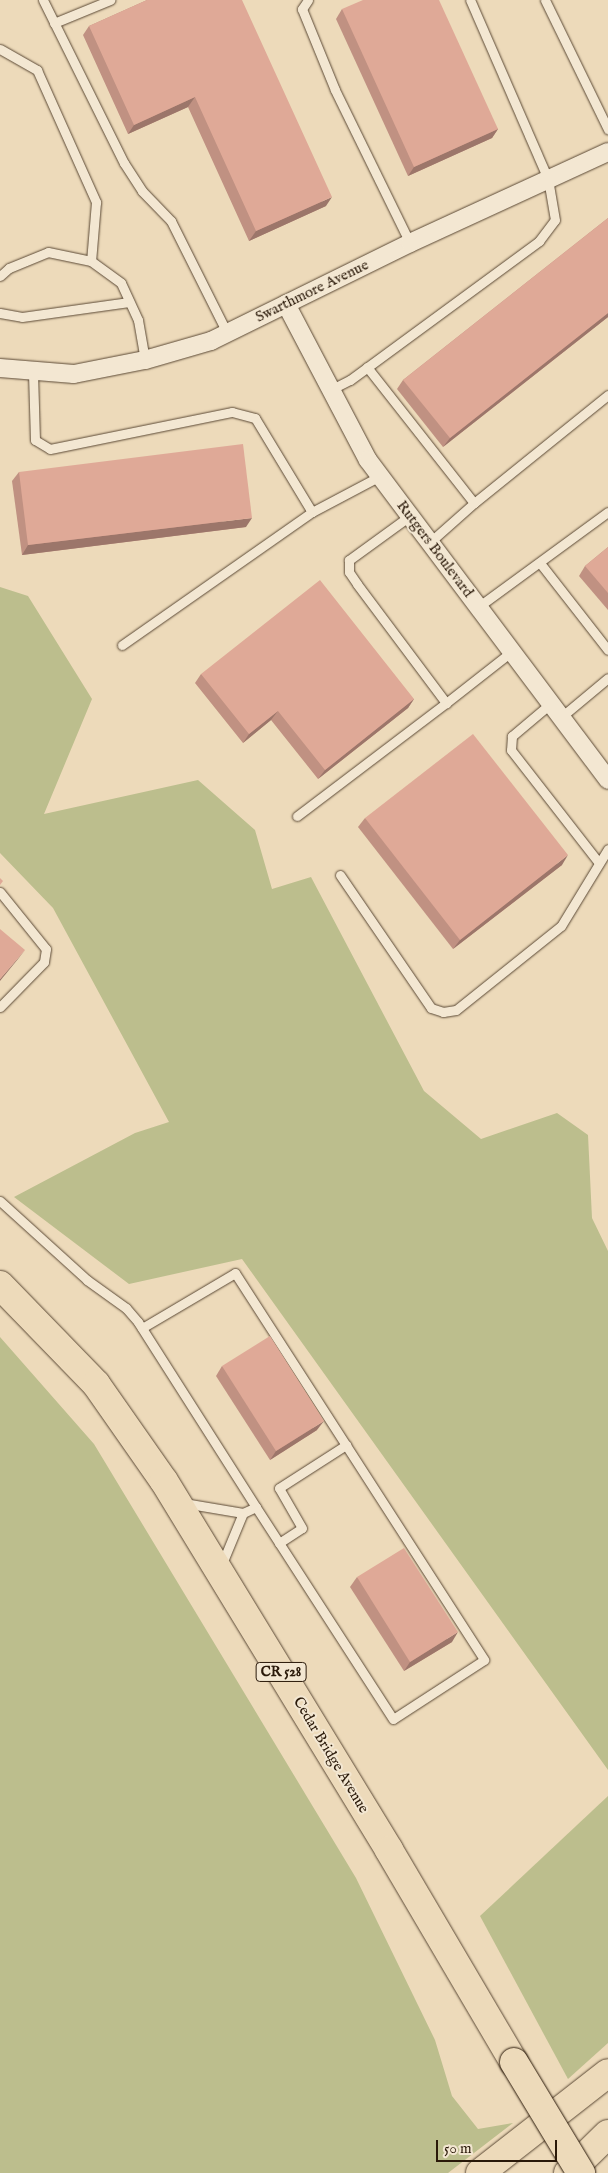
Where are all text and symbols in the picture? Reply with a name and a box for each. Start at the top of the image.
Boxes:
street label: Swarthmore Avenue [253,256,371,326]
street label: Rutgers Boulevard [393,497,477,601]
road number: CR 528 [255,1660,307,1684]
street label: Cedar Bridge Avenue [289,1694,373,1816]
scale bar [438,2130,559,2162]
text: 50 m [444,2139,472,2158]

